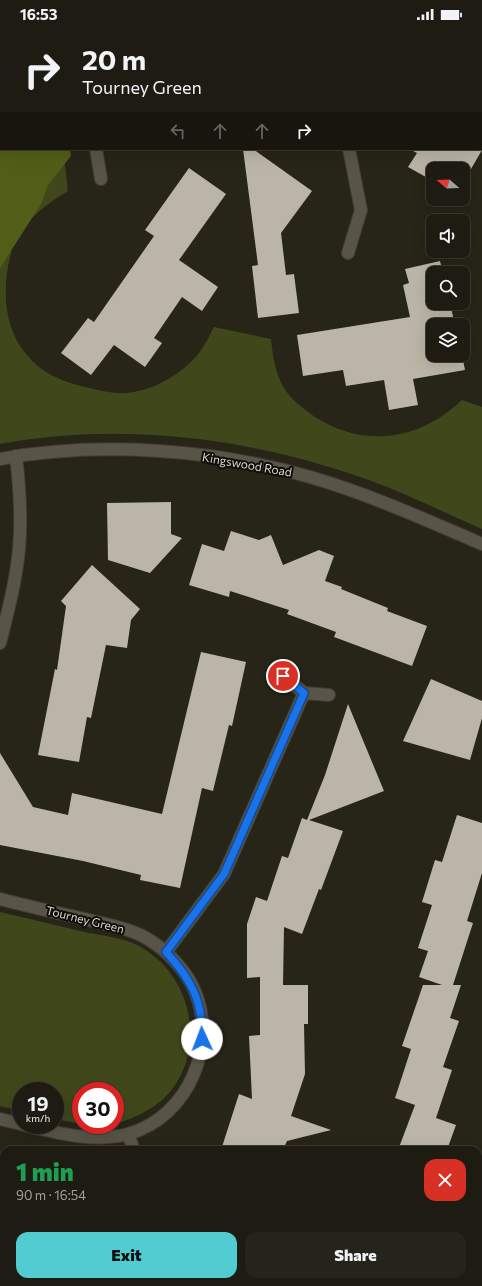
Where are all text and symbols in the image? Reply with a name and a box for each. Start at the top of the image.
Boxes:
text: 16:53 [20,5,58,23]
text: 20 m [82,42,146,76]
icon: right [16,44,68,96]
text: Tourney Green [82,76,202,98]
icon: left [167,120,189,142]
icon: ahead [209,120,231,142]
icon: ahead [251,120,273,142]
icon: right [293,120,315,142]
north arrow [426,162,470,206]
map controls [426,162,470,362]
button: sound [426,214,470,258]
button: search [426,266,470,310]
button: layers [426,318,470,362]
street label: Kingswood Road [201,449,293,479]
pin [266,659,300,693]
icon: arrive [272,665,294,687]
street label: Tourney Green [45,903,126,935]
position arrow [181,1018,223,1060]
speed limit sign: 30 [72,1082,124,1134]
text: 19 [27,1091,49,1115]
text: km/h [26,1112,50,1124]
text: 1 min [16,1157,74,1186]
button: close [424,1159,466,1201]
text: 90 m · 16:54 [16,1187,86,1203]
button: Exit [16,1232,237,1278]
button: Share [245,1232,466,1278]

